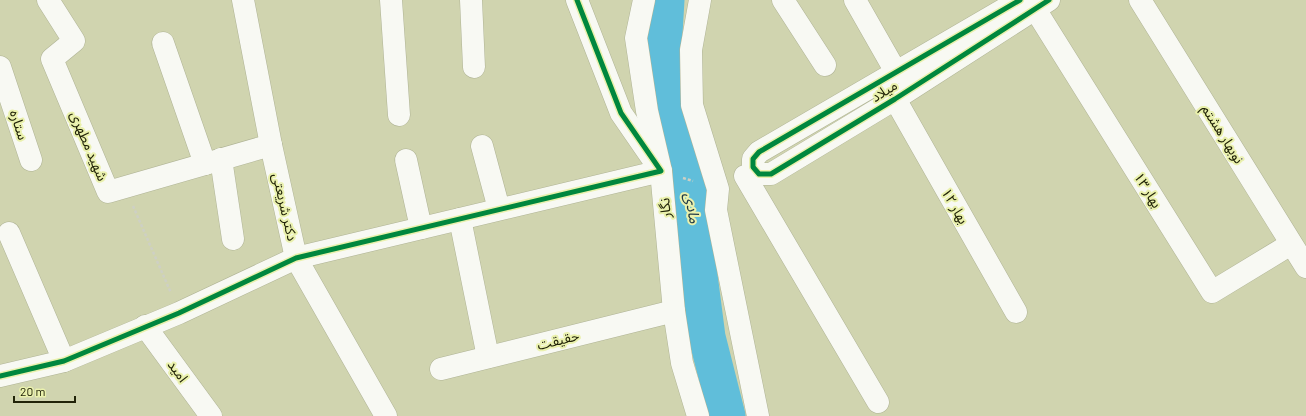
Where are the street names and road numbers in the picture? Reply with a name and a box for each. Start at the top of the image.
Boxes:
street label: میلاد [868,76,900,105]
street label: نوبهار هشتم [1196,101,1248,168]
street label: ستاره [6,108,32,142]
street label: شهید مطهری [66,108,112,184]
street label: بهار ۱۳ [1130,169,1166,211]
street label: دکتر شریعتی [268,171,302,243]
street label: بهار ۱۲ [937,185,973,228]
street label: نگار [655,197,675,220]
street label: حقیقت [535,326,581,353]
street label: امید [165,356,192,385]

